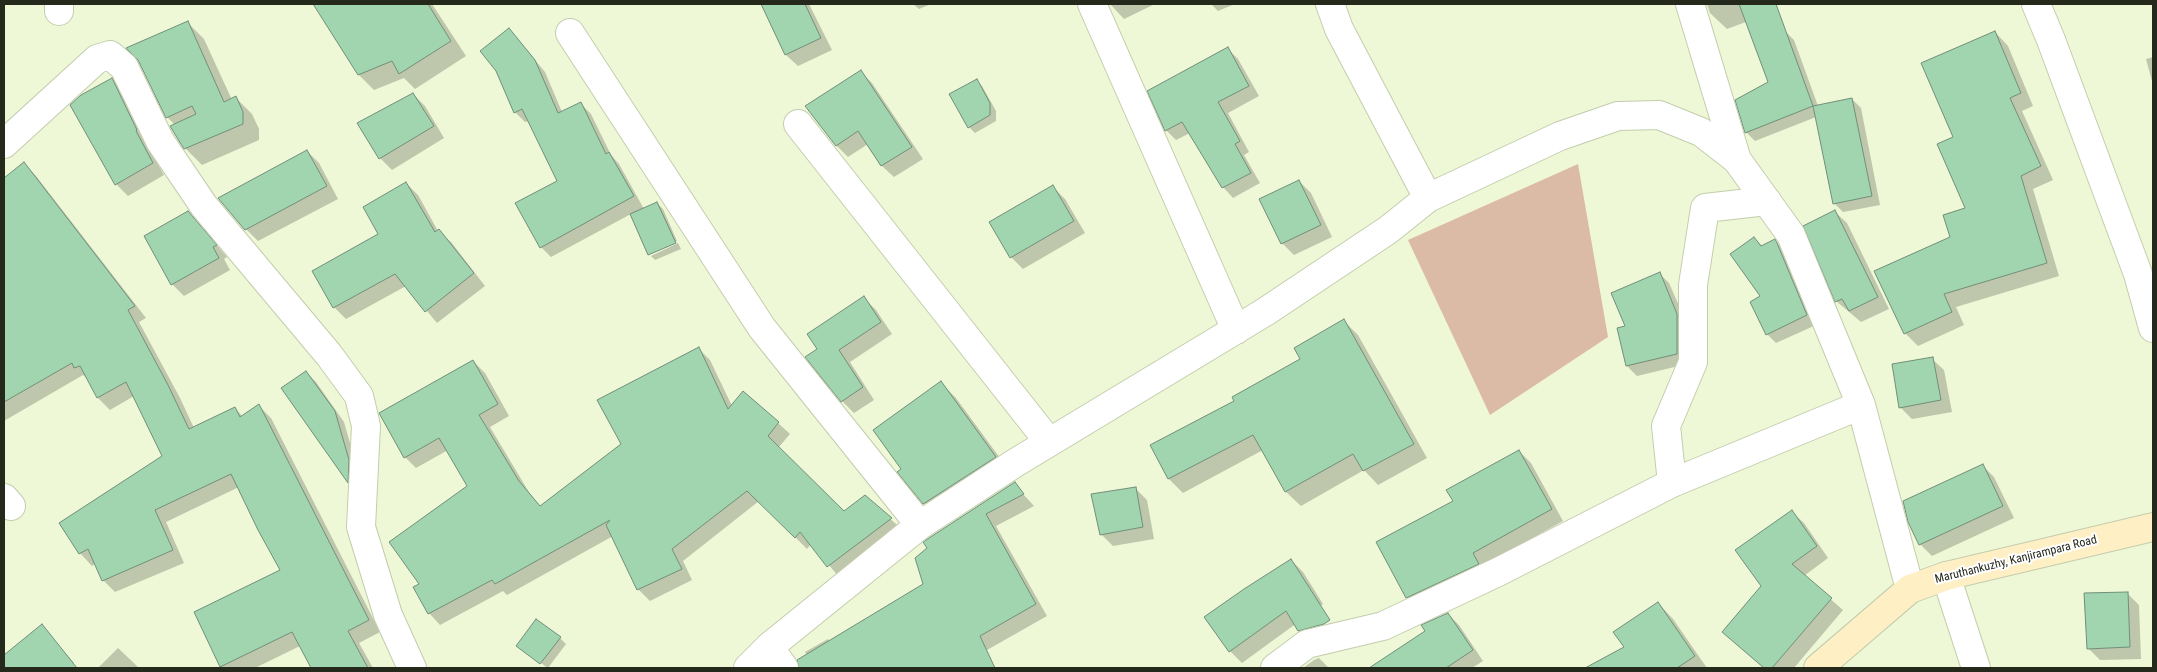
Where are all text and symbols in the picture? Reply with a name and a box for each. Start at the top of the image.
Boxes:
street label: Maruthankuzhy, Kanjirampara Road [1934,533,2098,587]

